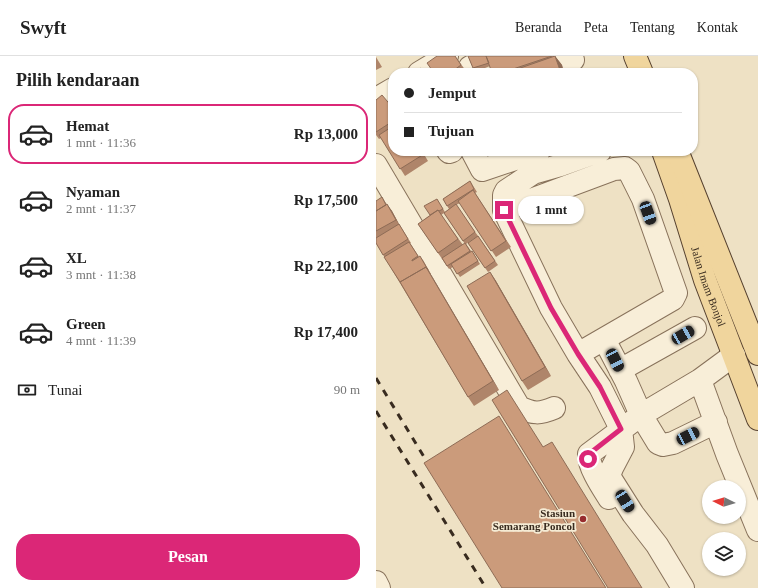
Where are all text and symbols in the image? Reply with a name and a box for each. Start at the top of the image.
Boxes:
text: Swyft [20,17,66,38]
text: Beranda [515,20,562,35]
text: Peta [584,20,608,35]
text: Tentang [630,20,675,35]
text: Kontak [697,20,738,35]
text: Pilih kendaraan [16,70,140,90]
text: Jemput [428,85,476,101]
icon: car [18,116,54,152]
text: Hemat [66,118,109,134]
text: Tujuan [428,123,474,139]
text: Rp 13,000 [294,126,358,142]
text: 1 mnt · 11:36 [66,135,136,150]
icon: car [18,182,54,218]
text: Nyaman [66,184,120,200]
text: Rp 17,500 [294,192,358,208]
callout: 1 mnt [518,196,584,224]
car [638,200,658,226]
text: 2 mnt · 11:37 [66,201,136,216]
route end [495,201,513,219]
text: 1 mnt [535,202,567,217]
street label: Jalan Imam Bonjol [689,245,728,328]
icon: car [18,248,54,284]
text: XL [66,250,87,266]
text: Rp 22,100 [294,258,358,274]
text: 3 mnt · 11:38 [66,267,136,282]
icon: car [18,314,54,350]
text: Green [66,316,106,332]
text: Rp 17,400 [294,324,358,340]
car [670,324,696,346]
text: 4 mnt · 11:39 [66,333,136,348]
car [604,347,626,373]
icon: cash [16,379,38,401]
text: Tunai [48,382,82,398]
text: 90 m [334,382,360,397]
car [675,425,701,447]
route start [579,450,597,468]
north arrow [702,480,746,524]
map controls [702,480,746,576]
car [614,488,636,514]
place label: Stasiun Semarang Poncol [493,507,575,532]
marker: Stasiun Semarang Poncol [578,514,588,524]
button: layers [702,532,746,576]
button: Pesan [16,534,360,580]

